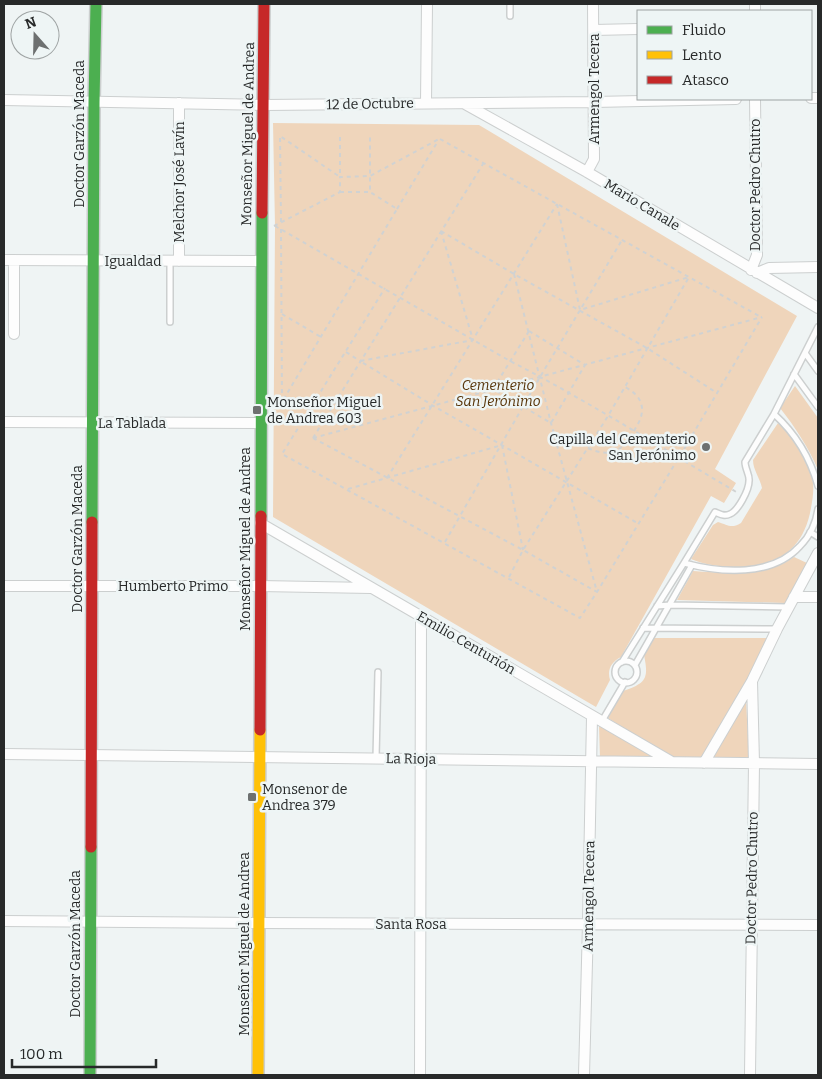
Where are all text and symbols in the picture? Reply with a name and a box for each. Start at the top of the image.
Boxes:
north arrow [10,10,60,60]
legend [637,10,812,100]
text: N [23,13,39,33]
text: Fluido [682,21,726,39]
street label: Armengol Tecera [586,33,603,145]
street label: Monseñor Miguel de Andrea [238,42,258,226]
text: Lento [682,46,722,64]
street label: Doctor Garzón Maceda [71,60,88,208]
text: Atasco [682,71,729,89]
street label: 12 de Octubre [326,95,414,113]
street label: Doctor Pedro Chutro [747,119,764,251]
street label: Melchor José Lavín [171,121,188,243]
street label: Mario Canale [601,176,683,234]
street label: Igualdad [105,253,161,270]
park label: Cementerio San Jerónimo [456,377,541,410]
place label: Monseñor Miguel de Andrea 603 [267,394,381,427]
marker: Monseñor Miguel de Andrea 603 [251,404,263,416]
street label: La Tablada [98,415,167,432]
place label: Capilla del Cementerio San Jerónimo [549,431,696,464]
marker: Capilla del Cementerio San Jerónimo [700,441,712,453]
street label: Monseñor Miguel de Andrea [237,447,254,631]
street label: Doctor Garzón Maceda [69,465,86,613]
street label: Humberto Primo [118,578,228,595]
street label: Emilio Centurión [414,608,518,678]
street label: La Rioja [386,750,437,768]
place label: Monsenor de Andrea 379 [262,781,347,814]
marker: Monsenor de Andrea 379 [246,791,258,803]
street label: Doctor Pedro Chutro [742,812,762,944]
street label: Armengol Tecera [580,840,598,952]
street label: Monseñor Miguel de Andrea [236,852,253,1036]
street label: Doctor Garzón Maceda [67,870,84,1018]
street label: Santa Rosa [375,916,447,933]
scale bar [12,1036,156,1068]
text: 100 m [20,1045,63,1063]

